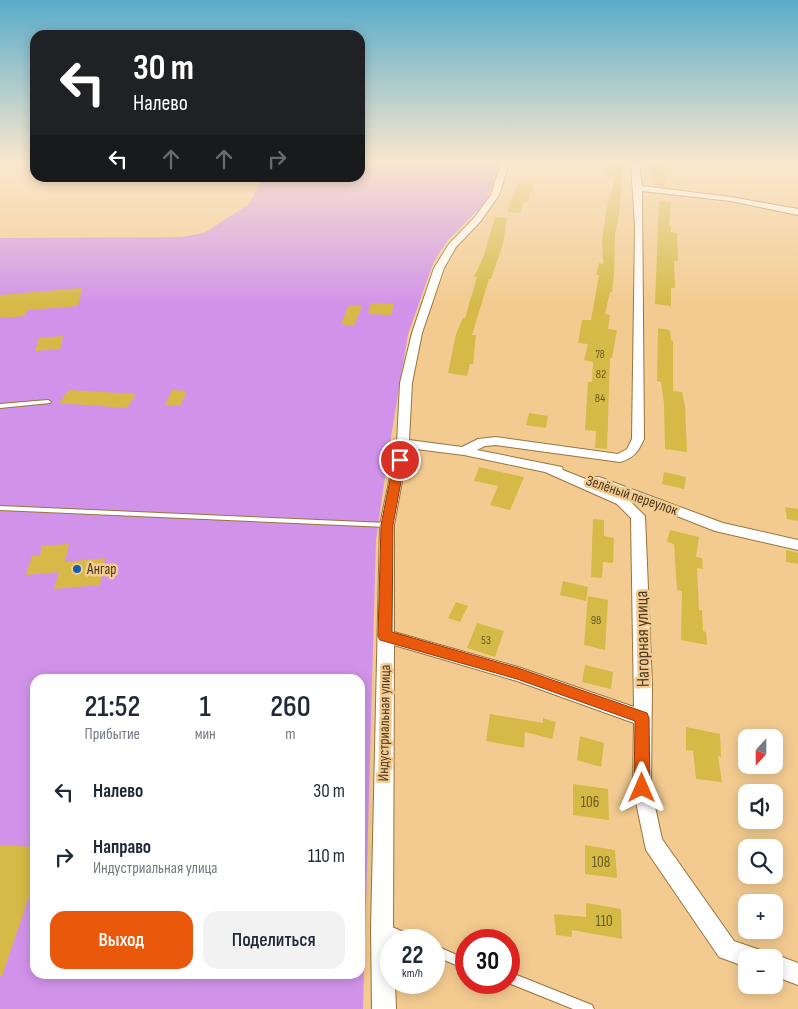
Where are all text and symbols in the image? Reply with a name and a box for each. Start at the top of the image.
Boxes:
text: 30 m [133,47,194,90]
icon: left [50,50,115,115]
text: Налево [133,90,188,117]
icon: left [104,145,132,173]
icon: ahead [157,145,185,173]
icon: ahead [210,145,238,173]
icon: right [263,145,291,173]
house number: 78 [595,348,605,361]
house number: 82 [596,367,606,382]
house number: 84 [595,391,605,406]
pin [379,439,421,481]
icon: arrive [386,446,414,474]
street label: Зелёный переулок [583,471,681,520]
place label: Ангар [86,560,116,579]
marker: Ангар [71,563,83,575]
street label: Нагорная улица [631,591,654,687]
house number: 98 [591,613,601,628]
house number: 53 [481,633,491,648]
street label: Индустриальная улица [374,664,395,782]
text: 21:52 [84,689,140,725]
text: 1 [200,689,211,725]
text: 260 [270,689,311,725]
text: Прибытие [85,725,140,744]
text: мин [195,725,216,744]
text: m [285,725,296,744]
north arrow [738,729,782,774]
map controls [738,729,783,994]
position arrow [615,761,667,813]
icon: left [50,778,78,806]
text: Налево [93,780,143,803]
text: 30 m [313,780,345,803]
button: sound [738,784,783,829]
house number: 106 [581,793,599,812]
text: Направо [93,836,151,859]
button: search [738,839,783,884]
icon: right [50,843,78,871]
text: 110 m [308,845,345,868]
house number: 108 [592,853,610,872]
text: Индустриальная улица [93,859,218,878]
button: + [738,894,783,939]
button: Выход [50,911,193,969]
button: Поделиться [203,911,345,969]
house number: 110 [595,912,613,931]
speed limit sign: 30 [455,929,520,994]
text: 22 [402,940,423,971]
button: − [738,949,783,994]
text: km/h [402,966,423,981]

